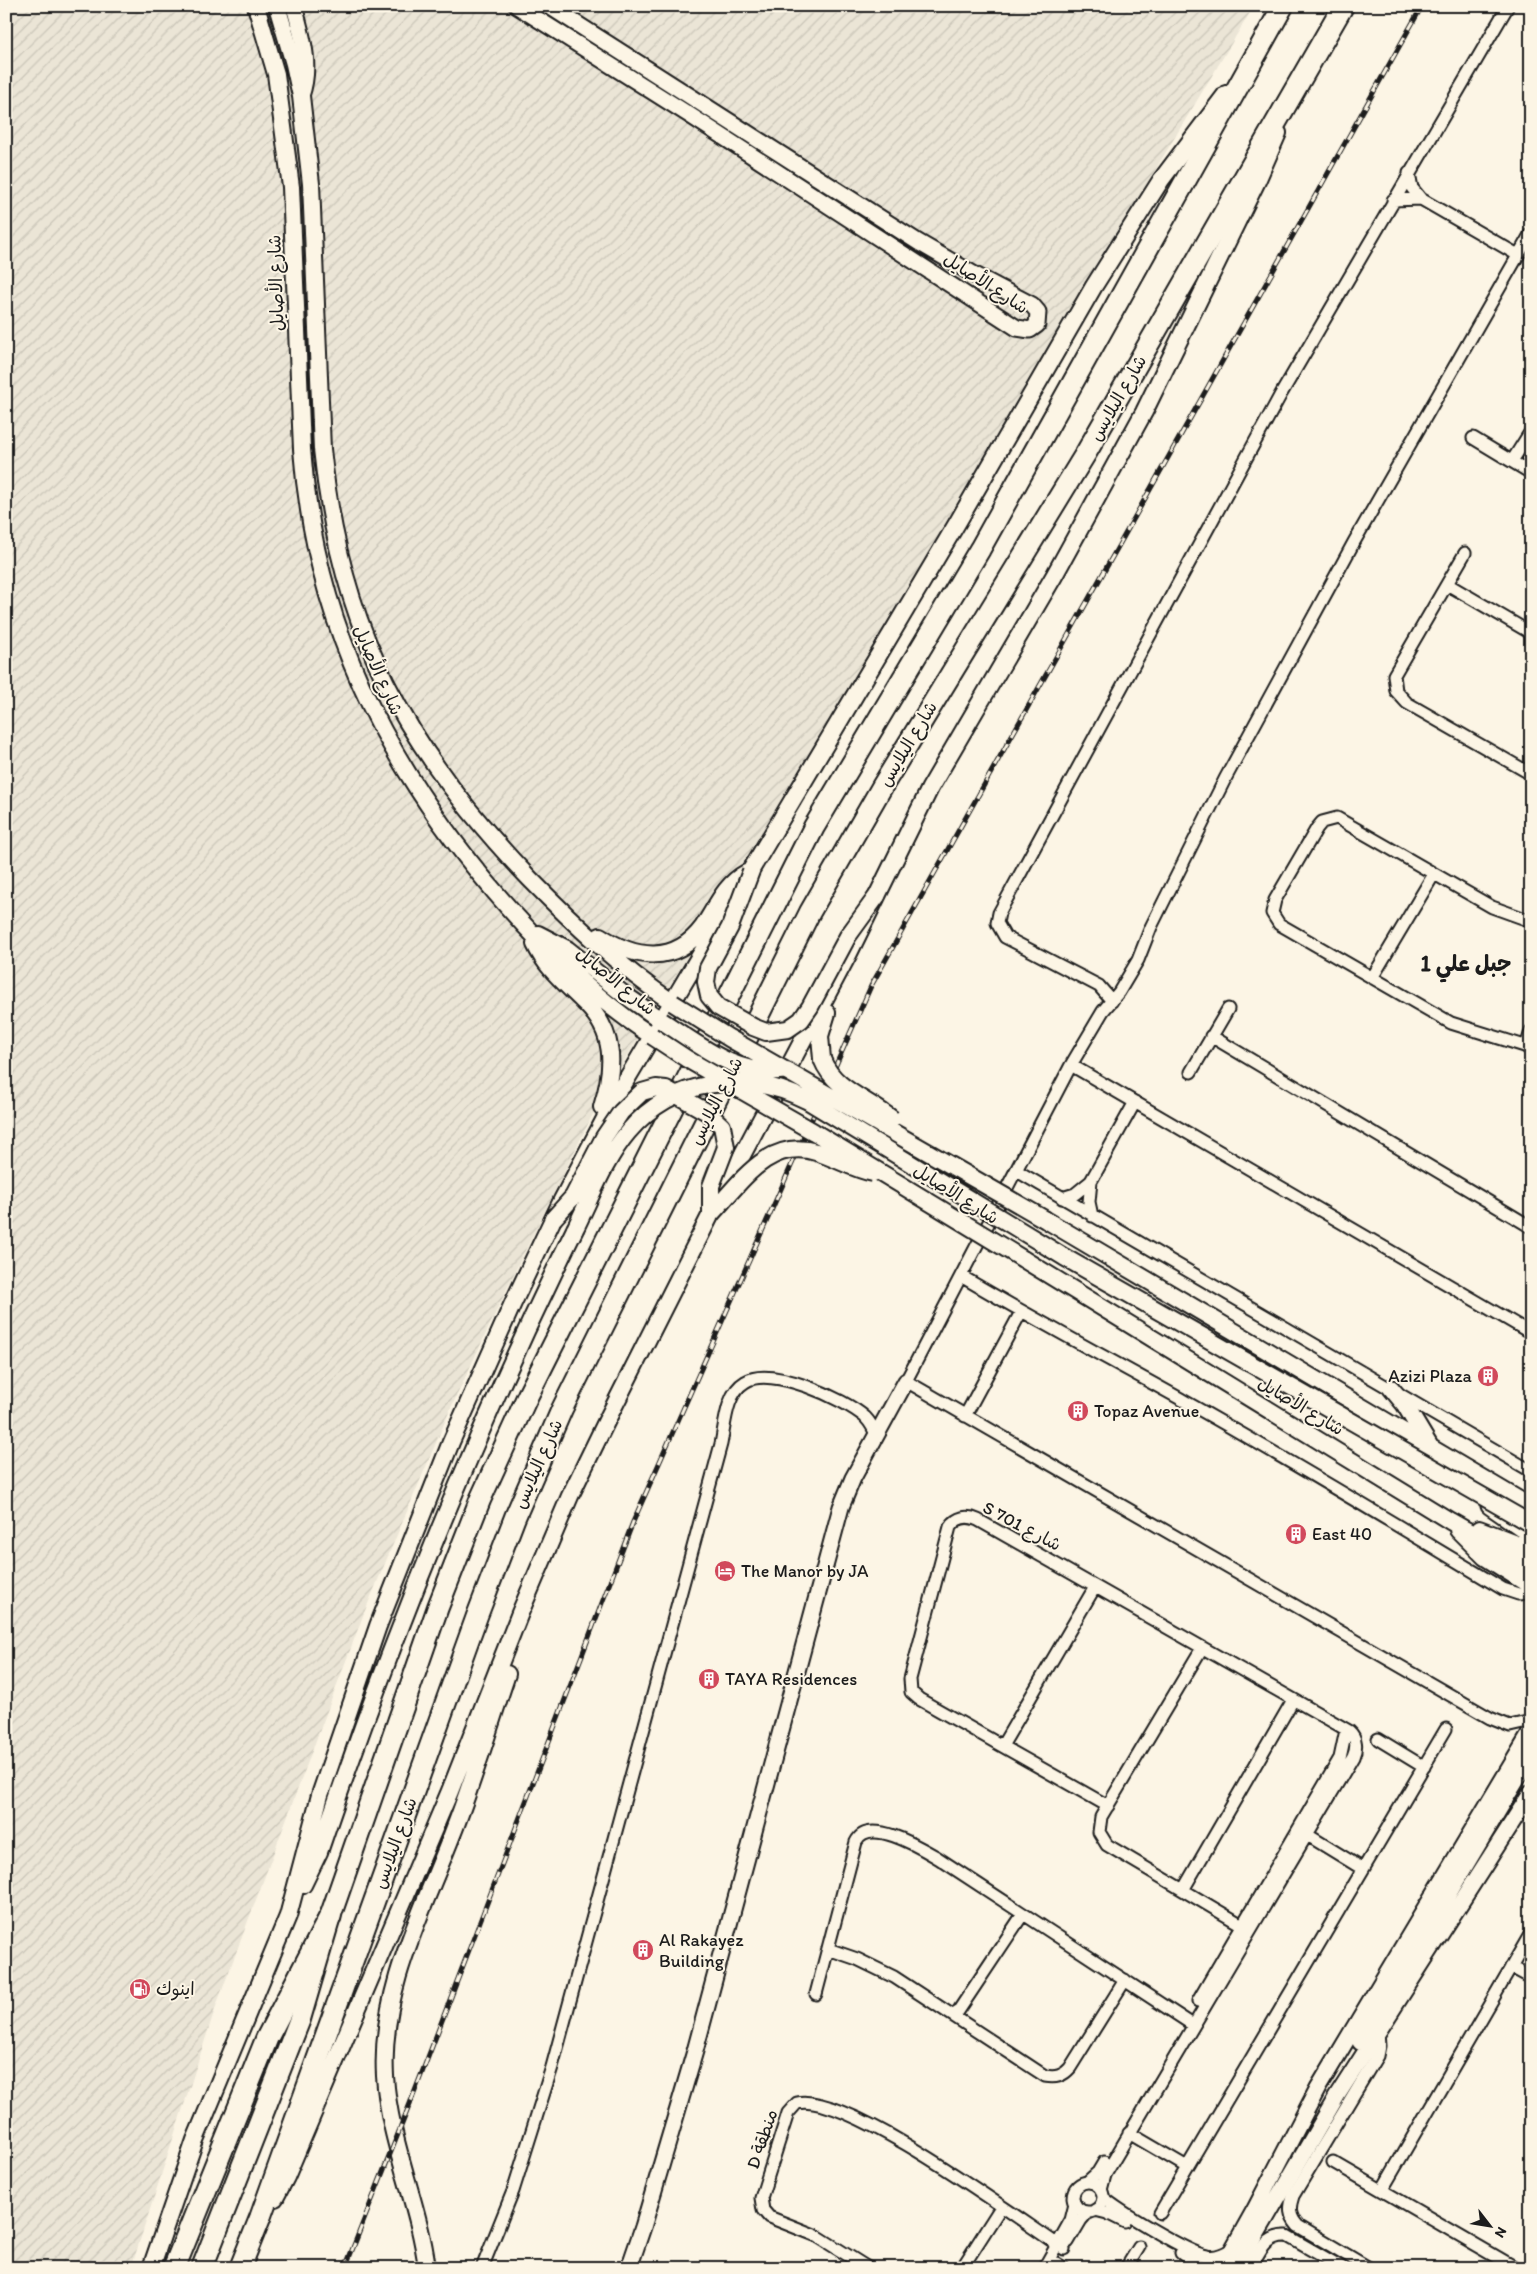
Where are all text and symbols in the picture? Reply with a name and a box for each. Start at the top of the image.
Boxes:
street label: شارع الأصايل [262,234,290,332]
street label: شارع الأصايل [939,247,1033,319]
street label: شارع اليلايس [1085,351,1152,445]
street label: شارع الأصايل [347,621,409,719]
street label: شارع اليلايس [874,697,943,791]
street label: شارع الأصايل [571,941,661,1021]
district label: جبل علي 1 [1421,950,1511,983]
street label: شارع اليلايس [685,1053,748,1149]
street label: شارع الأصايل [909,1158,1003,1230]
building icon: Azizi Plaza [1476,1364,1500,1388]
place label: Azizi Plaza [1388,1365,1473,1387]
street label: شارع الأصايل [1253,1371,1349,1441]
building icon: Topaz Avenue [1066,1399,1090,1423]
place label: Topaz Avenue [1094,1400,1199,1422]
street label: شارع اليلايس [509,1416,568,1513]
street label: S 701 شارع [979,1496,1065,1557]
building icon: East 40 [1284,1522,1308,1546]
place label: East 40 [1312,1523,1372,1545]
hotel icon: The Manor by JA [713,1559,737,1583]
place label: The Manor by JA [741,1560,869,1582]
building icon: TAYA Residences [697,1667,721,1691]
place label: TAYA Residences [725,1668,857,1690]
street label: شارع اليلايس [368,1794,423,1892]
place label: Al Rakayez Building [659,1929,744,1972]
building icon: Al Rakayez Building [631,1938,655,1962]
fuel station icon: اينوك [128,1977,152,2001]
place label: اينوك [156,1978,195,2001]
street label: D منطقة [742,2106,782,2172]
north arrow [1464,2202,1514,2252]
text: N [1491,2224,1510,2241]

